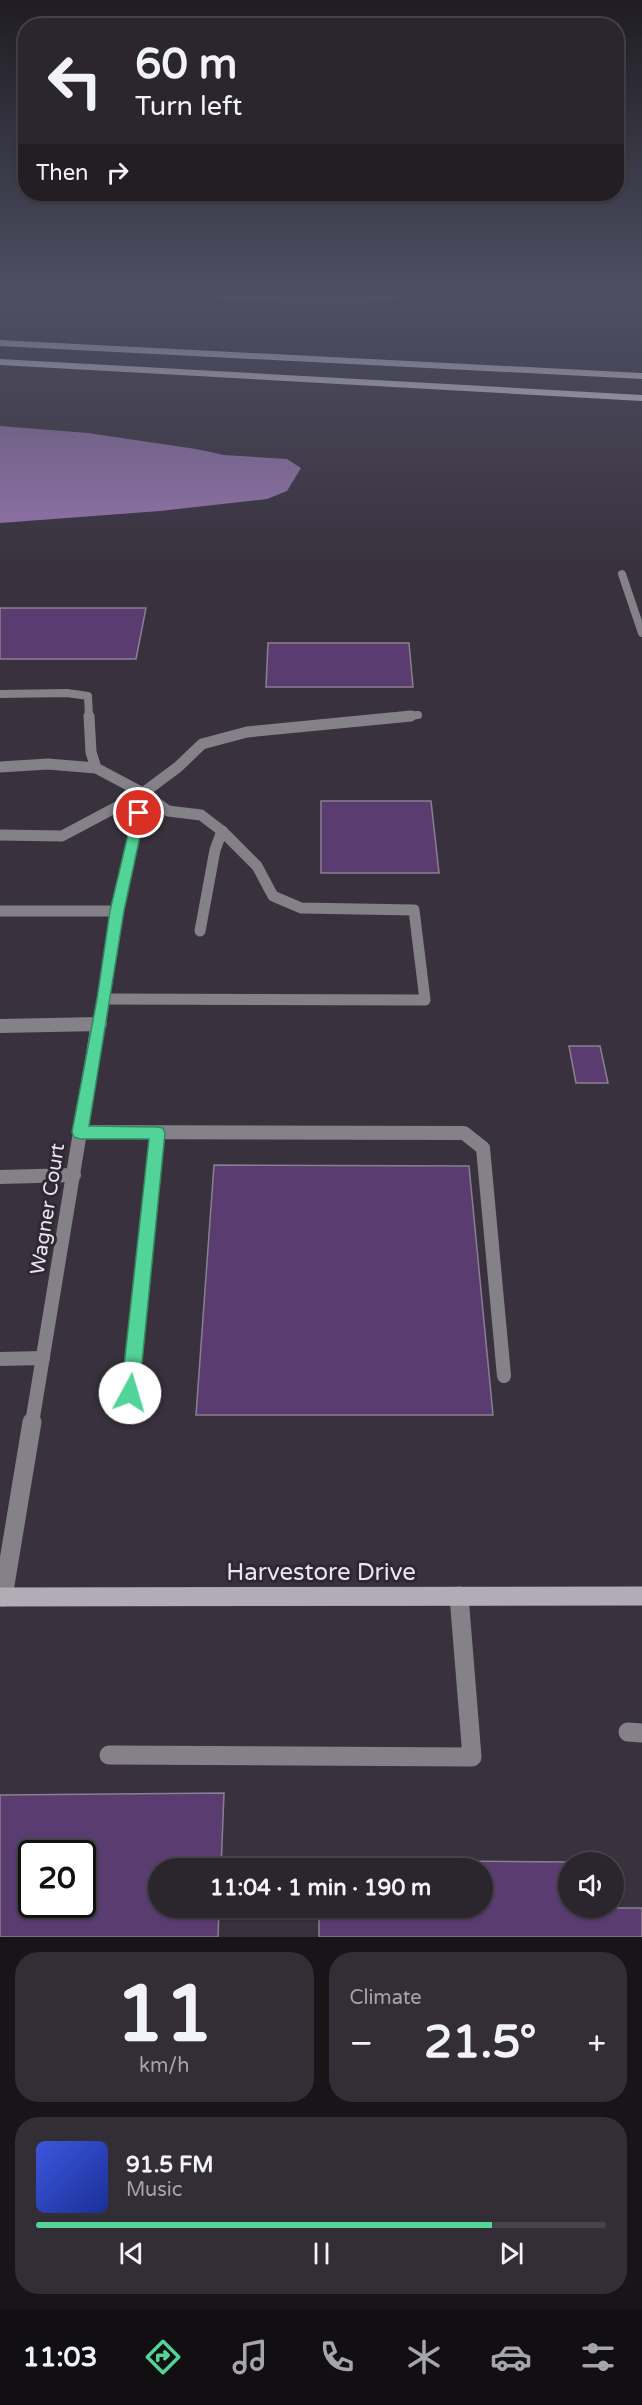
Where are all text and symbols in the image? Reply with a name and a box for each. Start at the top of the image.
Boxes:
text: 60 m [135,39,237,90]
icon: left [36,42,114,120]
text: Turn left [135,90,242,123]
icon: right [101,156,134,189]
text: Then [36,160,89,186]
pin [113,787,164,838]
icon: arrive [122,796,155,829]
street label: Wagner Court [26,1141,70,1276]
position arrow [98,1361,162,1425]
street label: Harvestore Drive [226,1558,416,1587]
speed limit sign: 20 [18,1840,96,1918]
map controls [558,1852,624,1918]
button: sound [558,1852,624,1918]
text: 11:04 · 1 min · 190 m [210,1875,431,1901]
text: 11 [115,1968,213,2062]
text: Climate [350,1986,422,2010]
text: 21.5° [424,2016,537,2070]
text: − [350,2024,373,2063]
text: + [587,2024,606,2063]
text: km/h [139,2054,189,2078]
text: 91.5 FM [126,2152,214,2178]
text: Music [126,2178,182,2202]
icon: previous [115,2237,148,2270]
icon: pause [305,2237,338,2270]
icon: next [495,2237,528,2270]
icon: directions [142,2336,184,2378]
icon: music [229,2336,271,2378]
icon: phone [316,2336,358,2378]
icon: climate [403,2336,445,2378]
icon: car [490,2336,532,2378]
icon: filters [577,2336,619,2378]
text: 11:03 [23,2341,97,2374]

